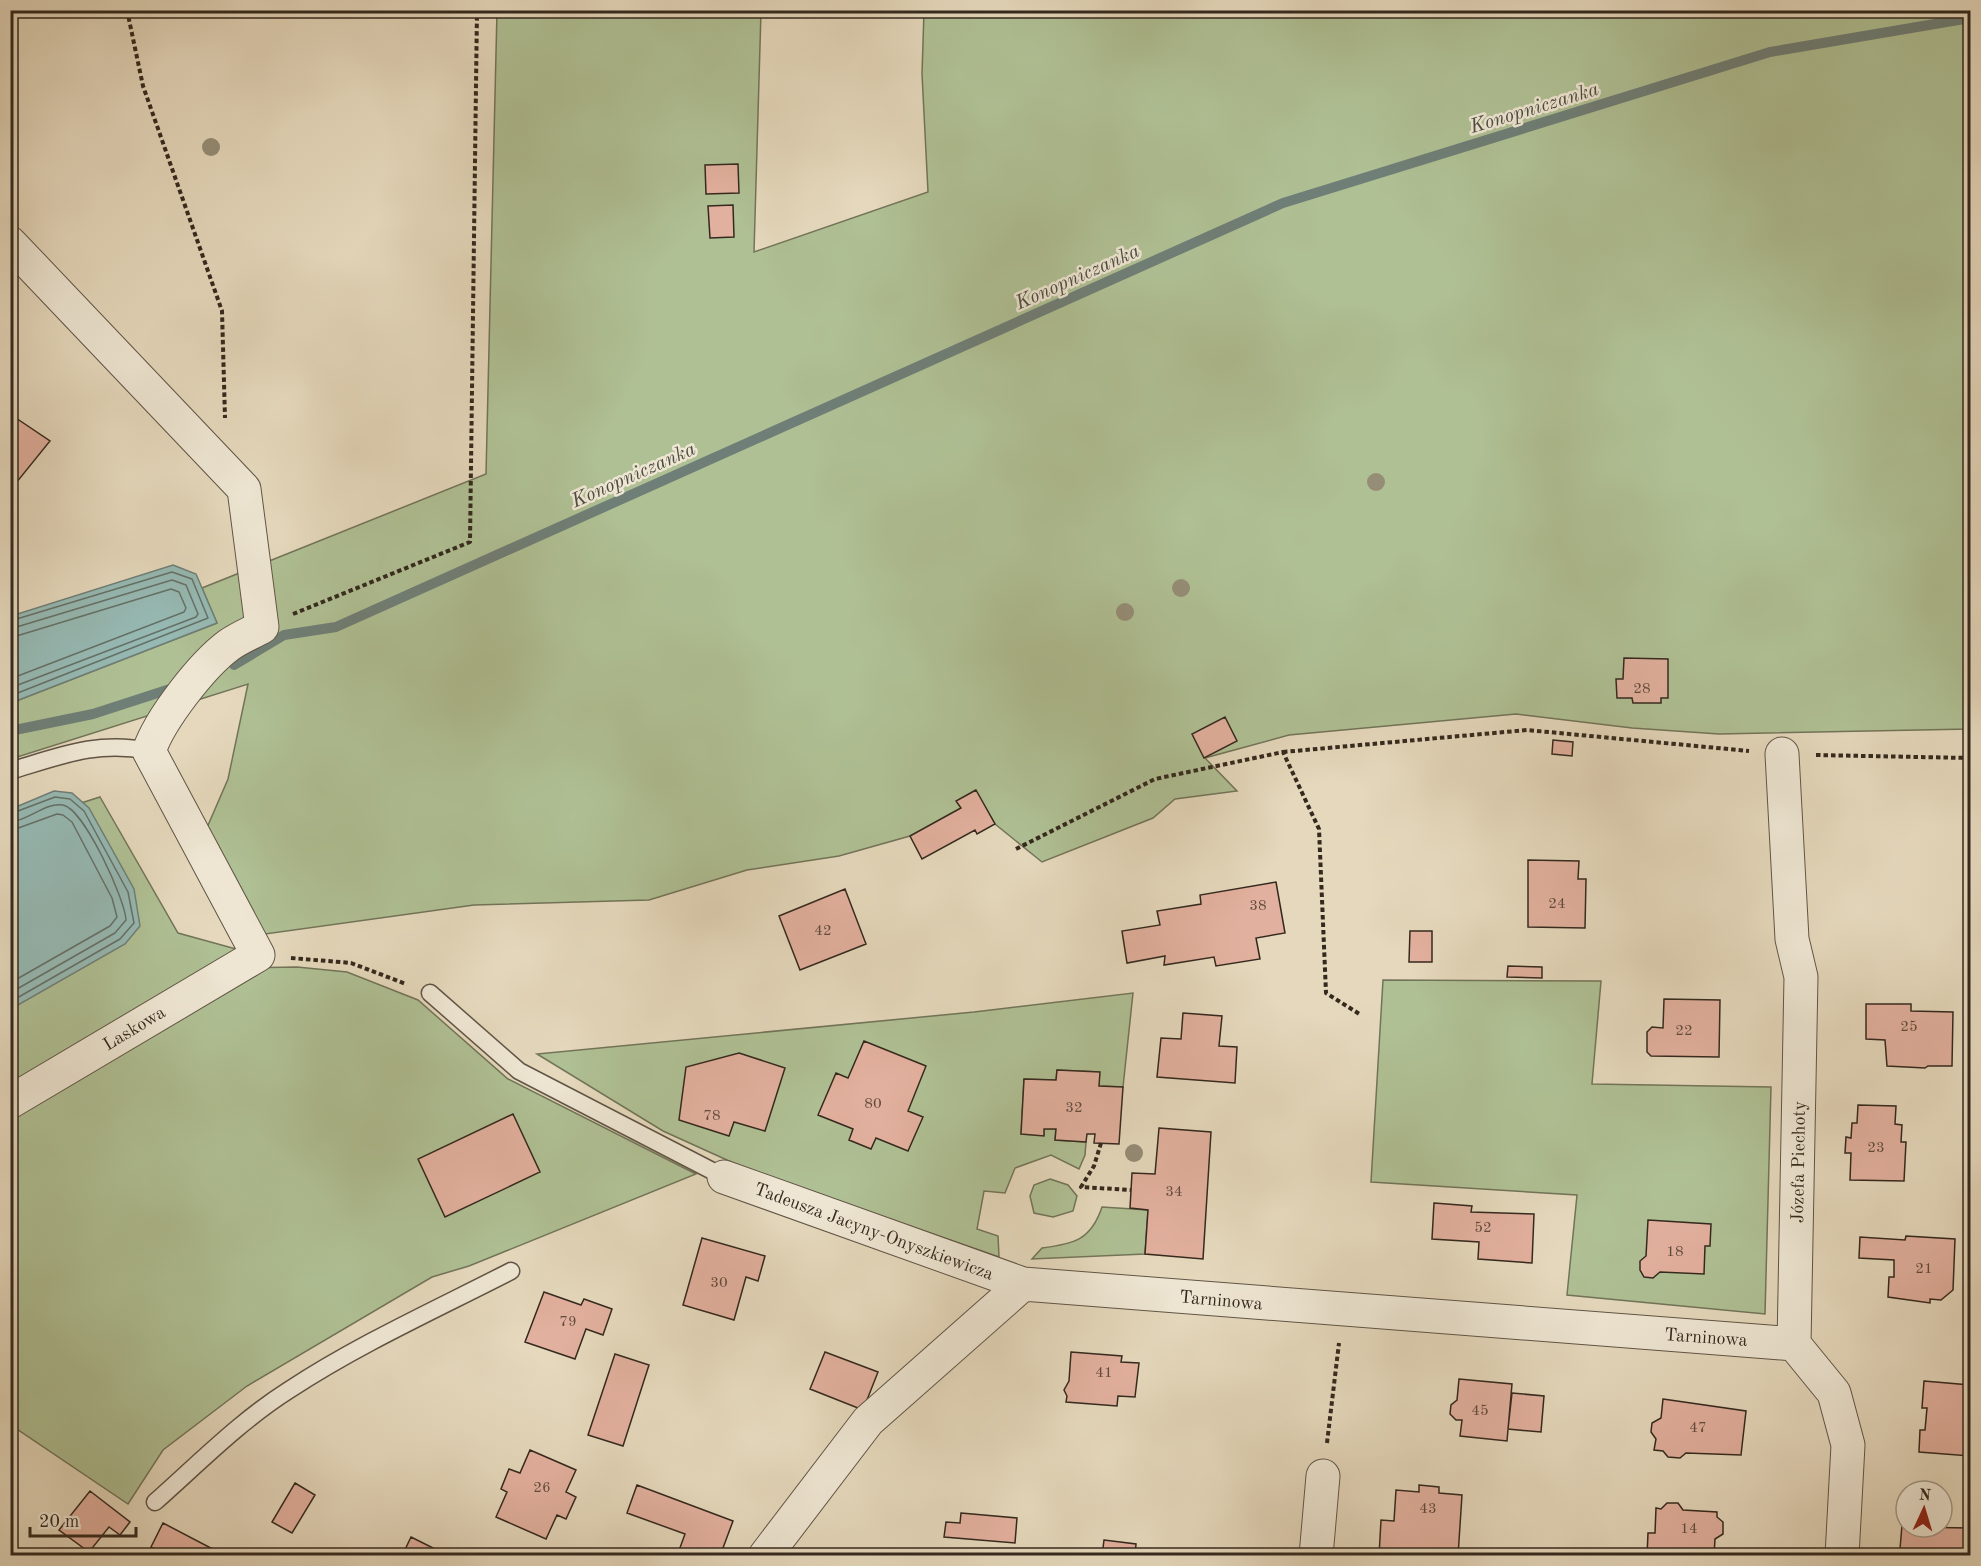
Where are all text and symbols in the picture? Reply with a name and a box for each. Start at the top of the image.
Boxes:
water label: Konopniczanka [1467,80,1602,138]
water label: Konopniczanka [1012,241,1143,315]
water label: Konopniczanka [568,439,699,513]
house number: 28 [1633,682,1651,697]
house number: 24 [1548,897,1566,912]
house number: 38 [1249,899,1267,914]
house number: 42 [814,924,832,939]
street label: Laskowa [100,1003,169,1054]
house number: 25 [1900,1020,1918,1035]
house number: 22 [1675,1024,1693,1039]
house number: 80 [864,1097,882,1112]
street label: Józefa Piechoty [1789,1100,1809,1223]
house number: 32 [1065,1101,1083,1116]
house number: 78 [703,1109,721,1124]
house number: 23 [1867,1141,1885,1156]
street label: Tadeusza Jacyny-Onyszkiewicza [752,1180,996,1284]
house number: 34 [1165,1185,1183,1200]
house number: 52 [1474,1221,1492,1236]
house number: 18 [1666,1245,1684,1260]
house number: 21 [1915,1262,1933,1277]
house number: 30 [710,1276,728,1291]
street label: Tarninowa [1179,1288,1263,1314]
house number: 79 [559,1315,577,1330]
street label: Tarninowa [1664,1326,1748,1350]
house number: 41 [1095,1366,1113,1381]
house number: 45 [1471,1404,1489,1419]
house number: 47 [1689,1421,1707,1436]
north arrow [1894,1479,1954,1539]
house number: 26 [533,1481,551,1496]
text: N [1918,1488,1932,1504]
scale bar [30,1500,136,1538]
house number: 43 [1419,1502,1437,1517]
text: 20 m [39,1513,79,1531]
house number: 14 [1680,1522,1698,1537]

